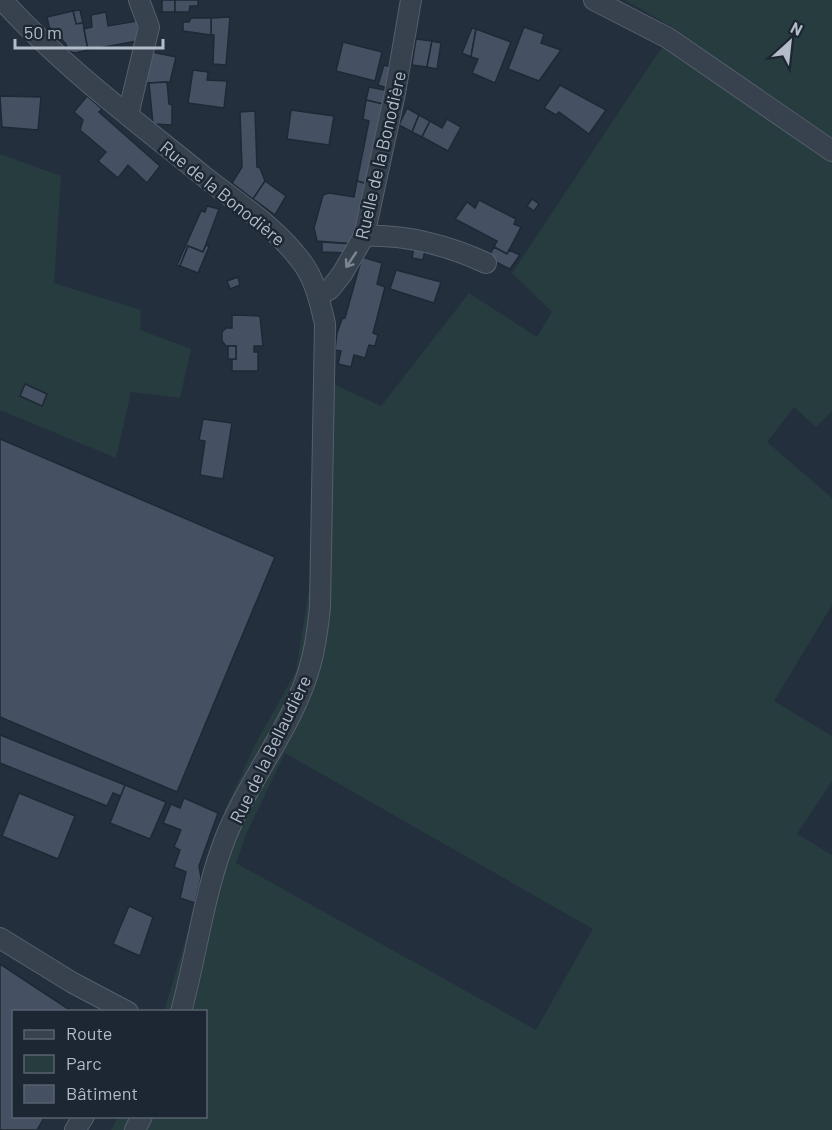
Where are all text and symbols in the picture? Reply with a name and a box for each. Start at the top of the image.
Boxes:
scale bar [15,12,164,50]
north arrow [760,12,820,72]
text: N [788,17,806,39]
text: 50 m [24,21,62,43]
street label: Ruelle de la Bonodière [350,69,410,241]
street label: Rue de la Bonodière [156,136,290,250]
one-way arrow [345,252,357,268]
street label: Rue de la Bellaudière [225,671,315,827]
legend [12,1010,207,1118]
text: Route [66,1022,112,1044]
text: Parc [66,1052,102,1074]
text: Bâtiment [66,1082,138,1104]

